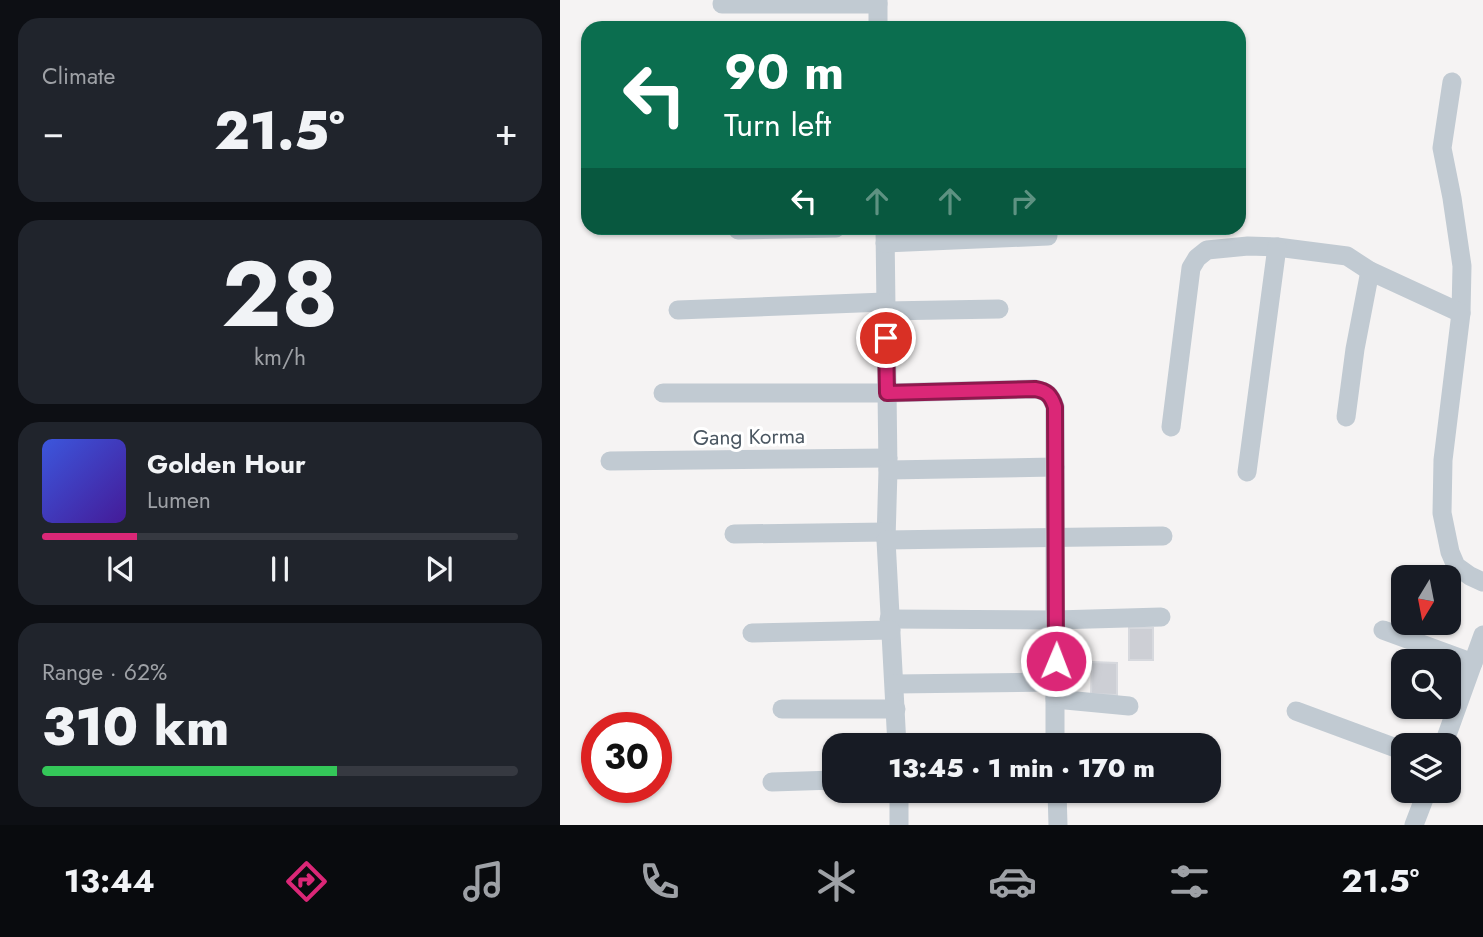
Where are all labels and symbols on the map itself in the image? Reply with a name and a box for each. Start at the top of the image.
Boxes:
pin [856,308,916,368]
street label: Gang Korma [693,421,805,453]
north arrow [1391,565,1461,635]
position arrow [1019,624,1093,698]
speed limit sign: 30 [581,712,672,803]

